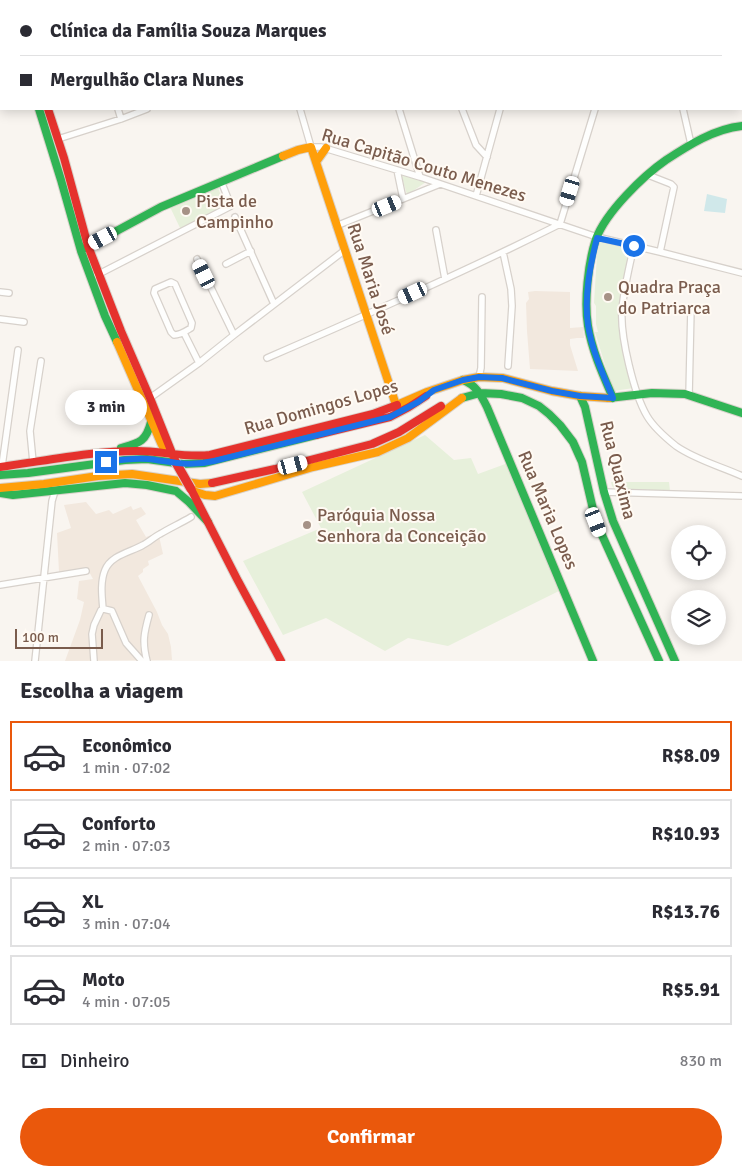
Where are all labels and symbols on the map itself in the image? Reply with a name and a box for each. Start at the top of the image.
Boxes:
street label: Rua Capitão Couto Menezes [319,123,529,207]
car [558,174,581,208]
place label: Pista de Campinho [196,190,274,233]
car [370,193,403,219]
marker: Pista de Campinho [180,205,192,217]
street label: Rua Maria José [343,220,399,338]
car [86,224,119,252]
route start [623,235,645,257]
car [190,257,217,291]
place label: Quadra Praça do Patriarca [618,276,721,319]
car [396,280,429,306]
marker: Quadra Praça do Patriarca [602,291,614,303]
street label: Rua Domingos Lopes [242,375,400,439]
callout: 3 min [65,390,147,424]
street label: Rua Quaxima [595,418,641,522]
street label: Rua Maria Lopes [513,447,583,573]
route end [95,451,117,473]
car [276,454,309,476]
place label: Paróquia Nossa Senhora da Conceição [317,504,486,547]
car [583,505,608,539]
marker: Paróquia Nossa Senhora da Conceição [301,519,313,531]
scale bar [15,626,102,649]

